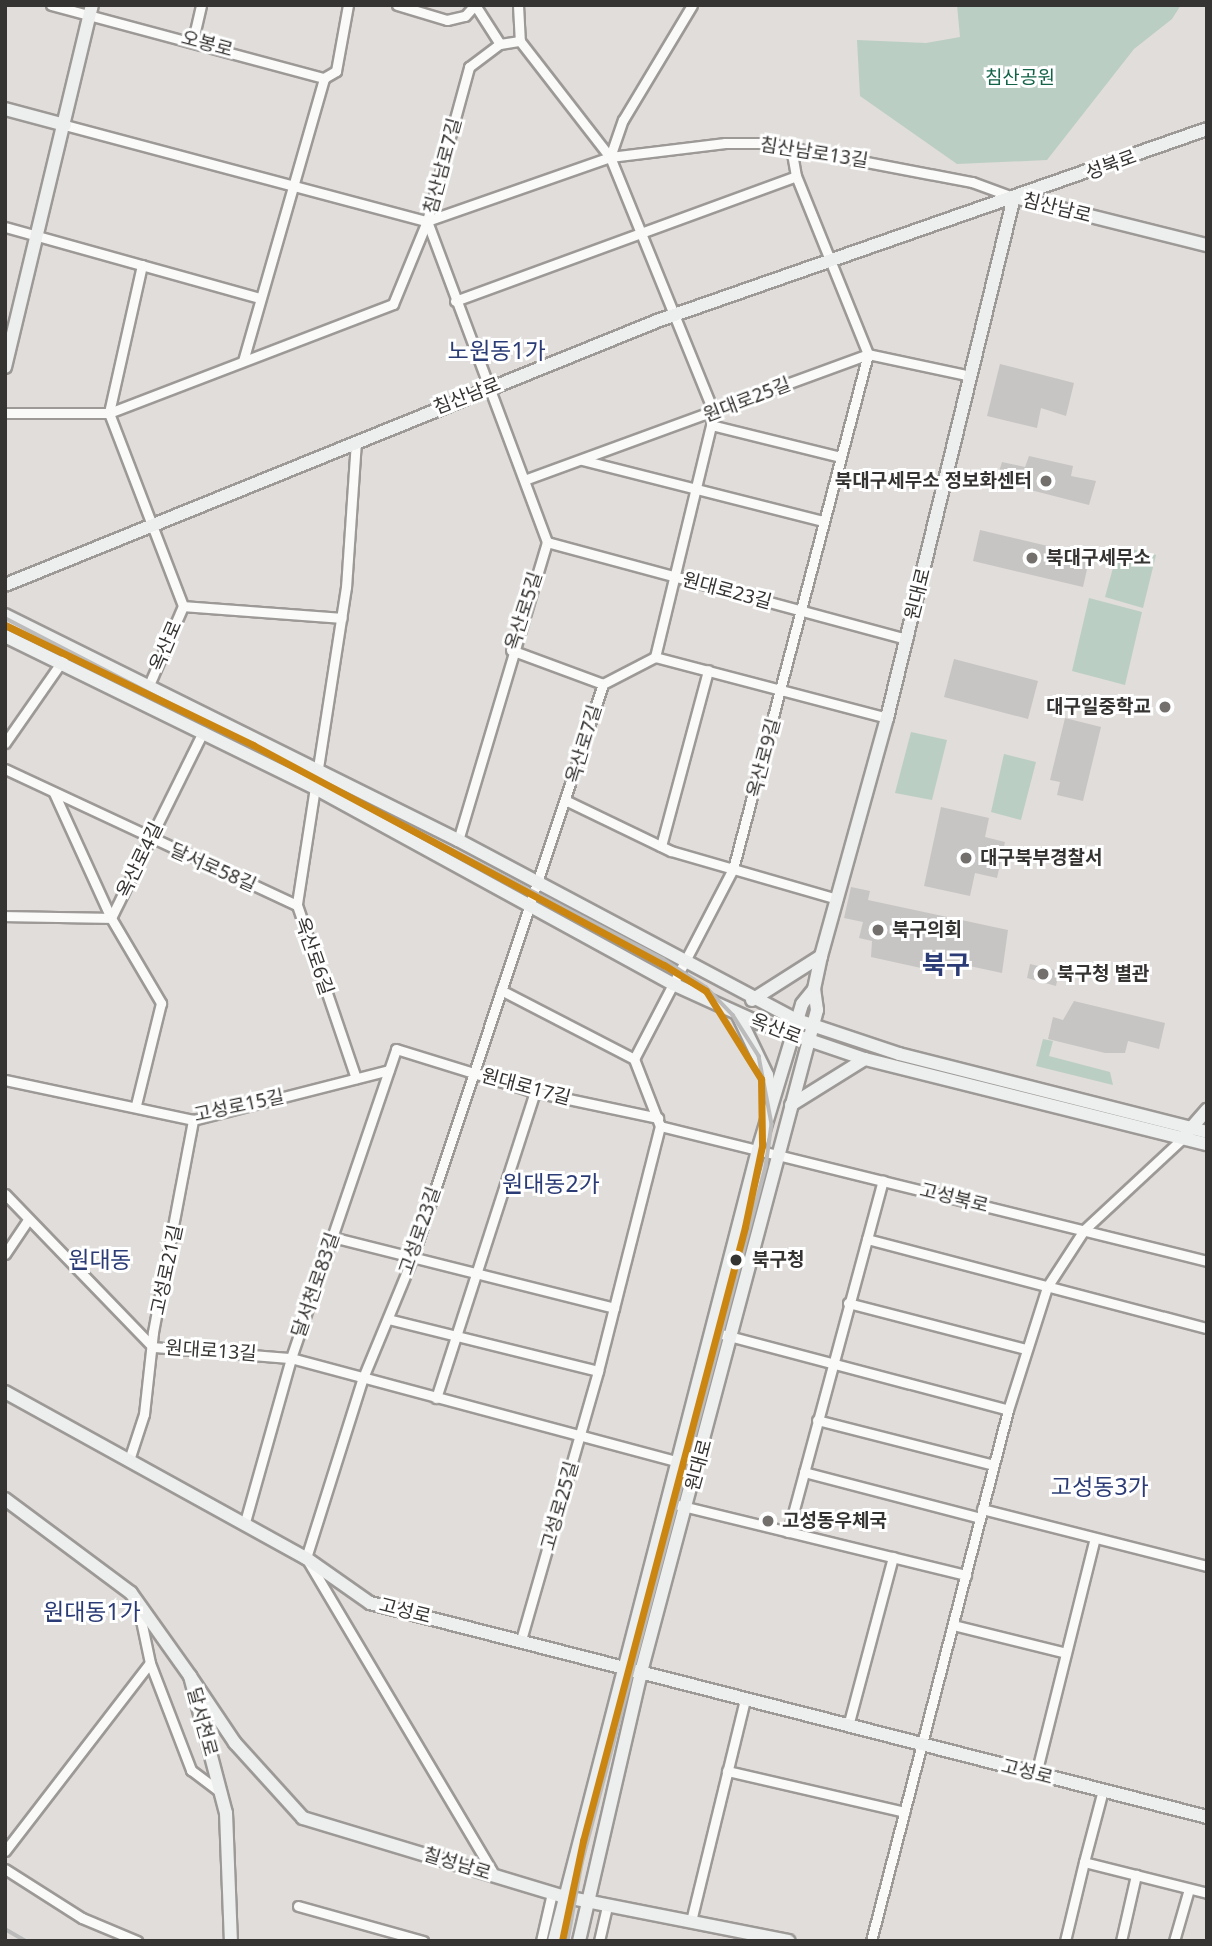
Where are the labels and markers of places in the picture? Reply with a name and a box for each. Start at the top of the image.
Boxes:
place label: 북대구세무소 정보화센터 [835,470,1032,492]
marker: 북대구세무소 정보화센터 [1038,473,1054,489]
place label: 북대구세무소 [1046,547,1151,569]
marker: 북대구세무소 [1024,550,1040,566]
place label: 대구일중학교 [1046,696,1151,718]
marker: 대구일중학교 [1157,699,1173,715]
place label: 대구북부경찰서 [980,847,1102,869]
marker: 대구북부경찰서 [958,850,974,866]
place label: 북구의회 [892,919,962,941]
marker: 북구의회 [870,922,886,938]
place label: 북구청 별관 [1057,963,1149,985]
marker: 북구청 별관 [1035,966,1051,982]
place label: 북구청 [752,1249,804,1271]
marker: 북구청 [726,1250,746,1270]
place label: 고성동우체국 [782,1510,887,1532]
marker: 고성동우체국 [760,1513,776,1529]

